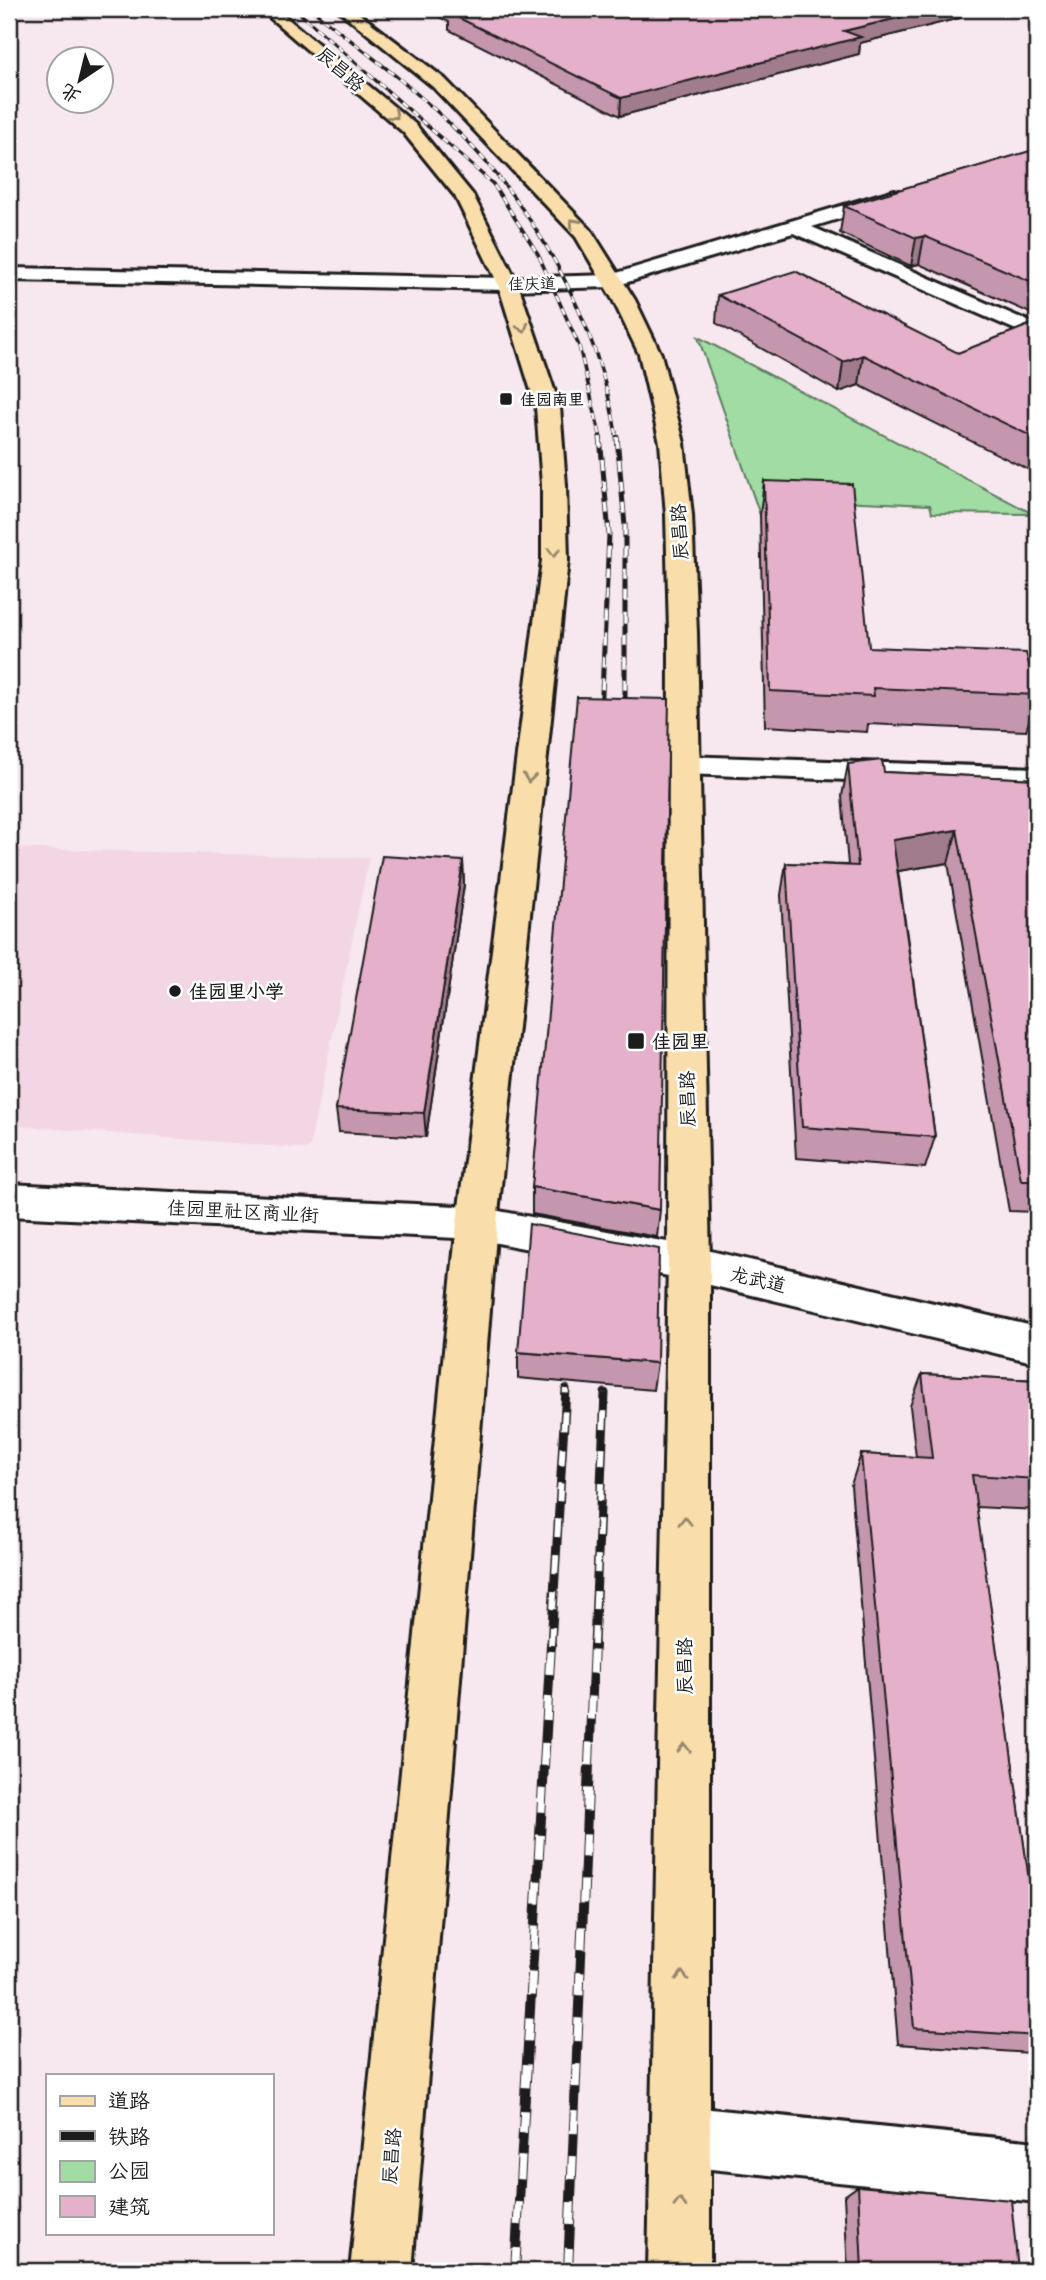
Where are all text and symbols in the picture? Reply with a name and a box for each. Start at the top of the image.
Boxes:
street label: 辰昌路 [308,40,371,101]
north arrow [46,46,116,116]
text: 北 [55,75,88,110]
one-way arrow [386,107,399,119]
one-way arrow [570,218,583,231]
street label: 佳庆道 [508,272,556,297]
one-way arrow [515,322,529,334]
place label: 佳园南里 [520,388,584,413]
marker: 佳园南里 [498,391,514,407]
street label: 辰昌路 [665,503,697,561]
one-way arrow [546,547,562,557]
one-way arrow [522,772,537,783]
place label: 佳园里小学 [189,978,284,1008]
marker: 佳园里小学 [167,983,183,999]
place label: 佳园里 [652,1028,709,1058]
marker: 佳园里 [626,1031,646,1051]
street label: 辰昌路 [674,1070,704,1128]
street label: 佳园里社区商业街 [166,1194,320,1232]
street label: 龙武道 [726,1260,789,1302]
one-way arrow [677,1515,693,1525]
street label: 辰昌路 [671,1637,701,1695]
one-way arrow [676,1742,692,1753]
one-way arrow [674,1970,690,1980]
legend [46,2074,273,2234]
text: 道路 [108,2086,150,2119]
text: 铁路 [108,2122,150,2155]
street label: 辰昌路 [376,2126,410,2186]
text: 公园 [108,2156,150,2189]
text: 建筑 [108,2192,150,2225]
one-way arrow [672,2197,688,2208]

